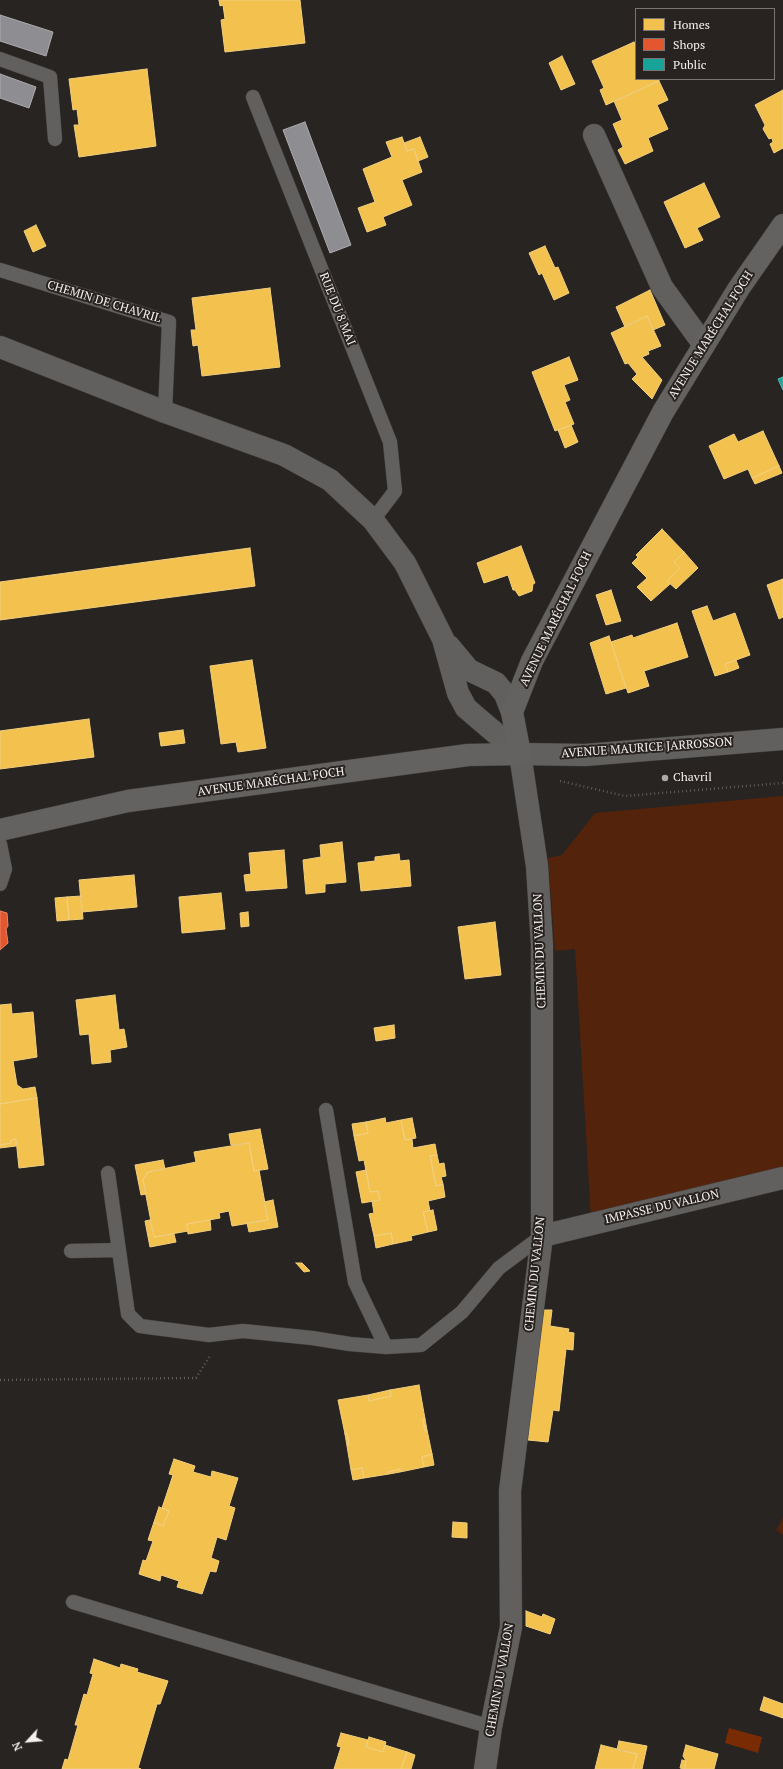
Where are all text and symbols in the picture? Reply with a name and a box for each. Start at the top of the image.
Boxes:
legend [635,8,775,80]
text: Homes [673,17,710,32]
text: Shops [673,37,705,52]
text: Public [673,57,706,72]
street label: AVENUE MARÉCHAL FOCH [666,268,756,402]
street label: RUE DU 8 MAI [316,271,358,347]
street label: CHEMIN DE CHAVRIL [45,278,163,326]
street label: AVENUE MARÉCHAL FOCH [517,549,595,689]
street label: AVENUE MAURICE JARROSSON [561,735,733,761]
street label: AVENUE MARÉCHAL FOCH [197,765,345,799]
place label: Chavril [673,771,712,785]
marker: Chavril [660,773,670,783]
street label: CHEMIN DU VALLON [531,893,549,1009]
street label: IMPASSE DU VALLON [603,1187,721,1227]
street label: CHEMIN DU VALLON [522,1216,548,1332]
street label: CHEMIN DU VALLON [483,1622,517,1738]
north arrow [8,1721,48,1761]
text: N [9,1739,25,1753]

